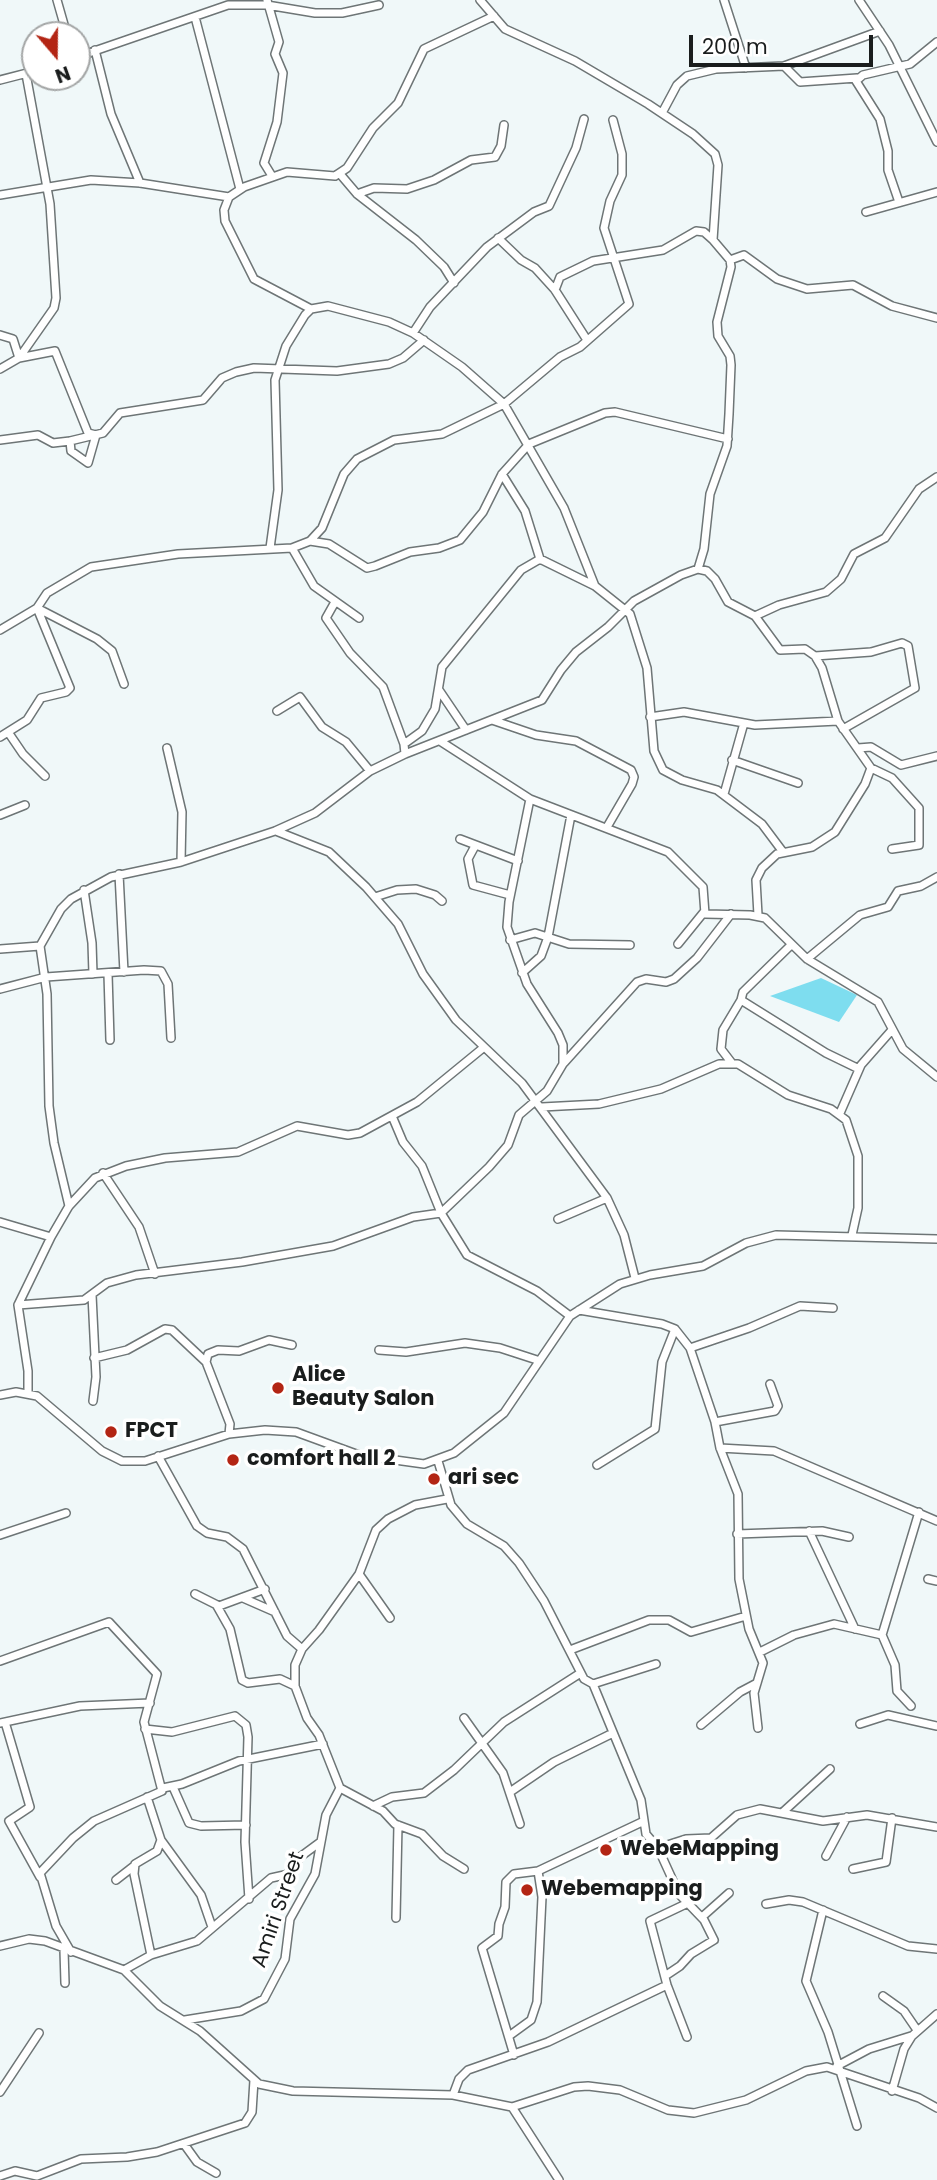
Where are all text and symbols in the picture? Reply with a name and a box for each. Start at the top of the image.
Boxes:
north arrow [21,21,91,91]
scale bar [692,21,876,65]
text: 200 m [702,32,768,61]
text: N [51,59,74,89]
place label: Alice Beauty Salon [292,1363,434,1413]
marker: Alice Beauty Salon [270,1380,286,1396]
place label: FPCT [125,1419,178,1445]
marker: FPCT [103,1424,119,1440]
place label: comfort hall 2 [247,1447,395,1473]
marker: comfort hall 2 [225,1452,241,1468]
place label: ari sec [448,1466,519,1492]
marker: ari sec [426,1471,442,1487]
place label: WebeMapping [620,1837,779,1863]
marker: WebeMapping [598,1842,614,1858]
street label: Amiri Street [247,1849,311,1971]
place label: Webemapping [541,1877,703,1903]
marker: Webemapping [519,1882,535,1898]

